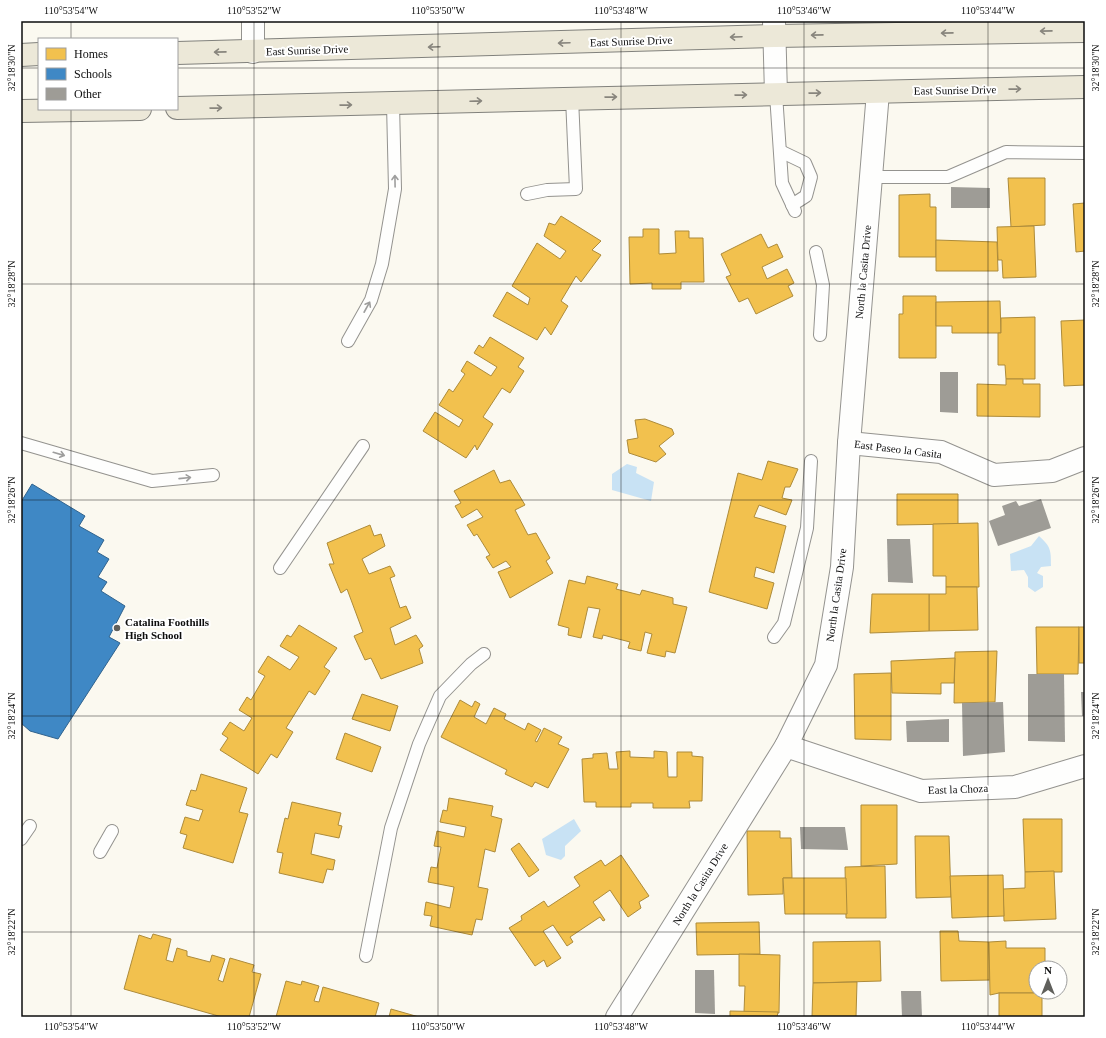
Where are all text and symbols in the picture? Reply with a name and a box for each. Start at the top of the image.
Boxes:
text: 110°53'54"W [44,5,99,16]
text: 110°53'52"W [227,5,282,16]
text: 110°53'50"W [411,5,466,16]
text: 110°53'48"W [594,5,649,16]
text: 110°53'46"W [777,5,832,16]
text: 110°53'44"W [961,5,1016,16]
one-way arrow [1040,27,1053,35]
one-way arrow [941,29,954,37]
one-way arrow [811,32,824,39]
street label: East Sunrise Drive [590,34,673,48]
one-way arrow [730,34,743,41]
legend [38,38,178,110]
one-way arrow [558,39,571,46]
street label: East Sunrise Drive [266,43,349,57]
one-way arrow [428,43,441,50]
text: 32°18'30"N [6,44,17,92]
text: 32°18'30"N [1090,44,1101,92]
text: Homes [74,47,108,61]
one-way arrow [214,49,227,56]
text: Schools [74,67,112,81]
street label: East Sunrise Drive [914,83,996,97]
one-way arrow [1008,85,1021,93]
text: Other [74,87,101,101]
one-way arrow [808,89,821,97]
one-way arrow [734,91,747,99]
one-way arrow [604,93,617,101]
one-way arrow [469,98,482,105]
one-way arrow [339,101,352,109]
one-way arrow [209,104,222,111]
one-way arrow [391,175,399,188]
street label: North la Casita Drive [853,224,873,320]
text: 32°18'28"N [6,260,17,308]
text: 32°18'28"N [1090,260,1101,308]
one-way arrow [364,301,371,313]
street label: East Paseo la Casita [853,438,943,460]
one-way arrow [52,451,65,458]
one-way arrow [178,474,191,481]
text: 32°18'26"N [6,476,17,524]
text: 32°18'26"N [1090,476,1101,524]
street label: North la Casita Drive [823,547,849,643]
place label: Catalina Foothills High School [125,616,210,641]
marker: Catalina Foothills High School [112,623,122,633]
text: 32°18'24"N [6,692,17,740]
text: 32°18'24"N [1090,692,1101,740]
street label: East la Choza [928,782,989,796]
street label: North la Casita Drive [670,841,730,927]
text: 32°18'22"N [6,908,17,956]
text: 32°18'22"N [1090,908,1101,956]
north arrow [1028,960,1068,1000]
text: N [1044,964,1052,976]
text: 110°53'54"W [44,1021,99,1032]
text: 110°53'52"W [227,1021,282,1032]
text: 110°53'50"W [411,1021,466,1032]
text: 110°53'48"W [594,1021,649,1032]
text: 110°53'46"W [777,1021,832,1032]
text: 110°53'44"W [961,1021,1016,1032]

